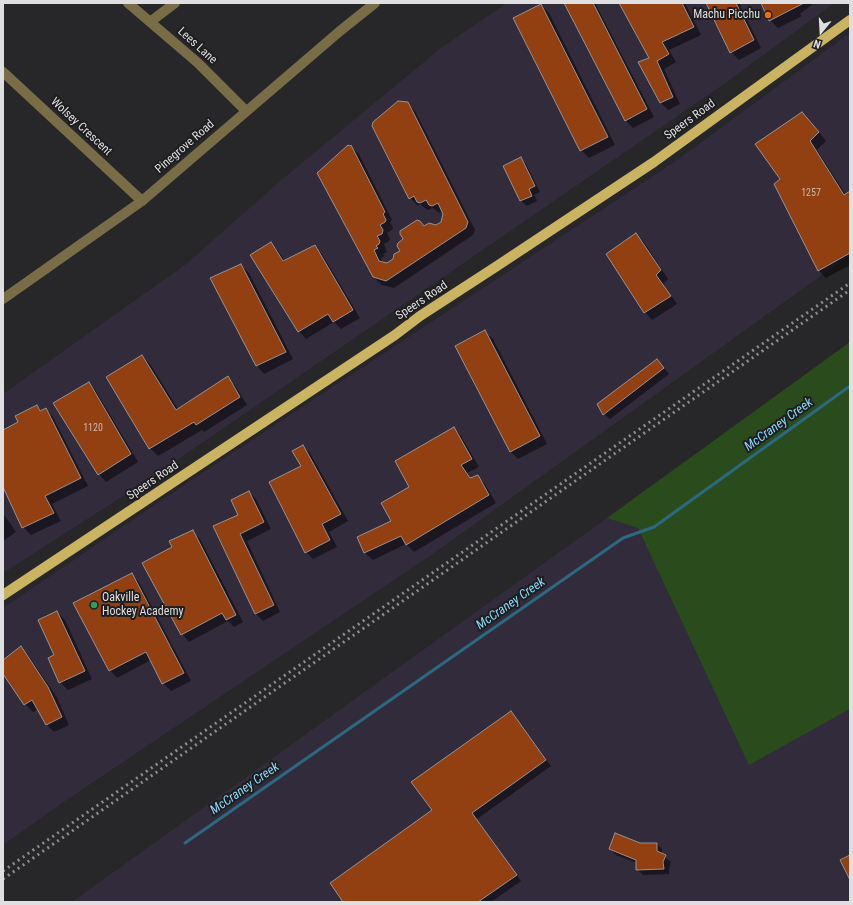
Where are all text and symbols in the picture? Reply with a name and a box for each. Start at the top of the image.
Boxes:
place label: Machu Picchu [693,8,760,22]
marker: Machu Picchu [763,10,773,20]
north arrow [801,12,841,52]
street label: Lees Lane [174,25,220,67]
text: N [812,37,822,51]
street label: Wolsey Crescent [47,95,115,159]
street label: Speers Road [662,97,718,143]
street label: Pinegrove Road [152,117,218,177]
house number: 1257 [801,187,821,199]
street label: Speers Road [393,278,451,324]
water label: McCraney Creek [742,395,816,455]
house number: 1120 [83,422,103,434]
street label: Speers Road [124,458,182,504]
water label: McCraney Creek [473,574,549,634]
place label: Oakville Hockey Academy [102,591,183,619]
marker: Oakville Hockey Academy [89,600,99,610]
water label: McCraney Creek [207,759,283,819]

